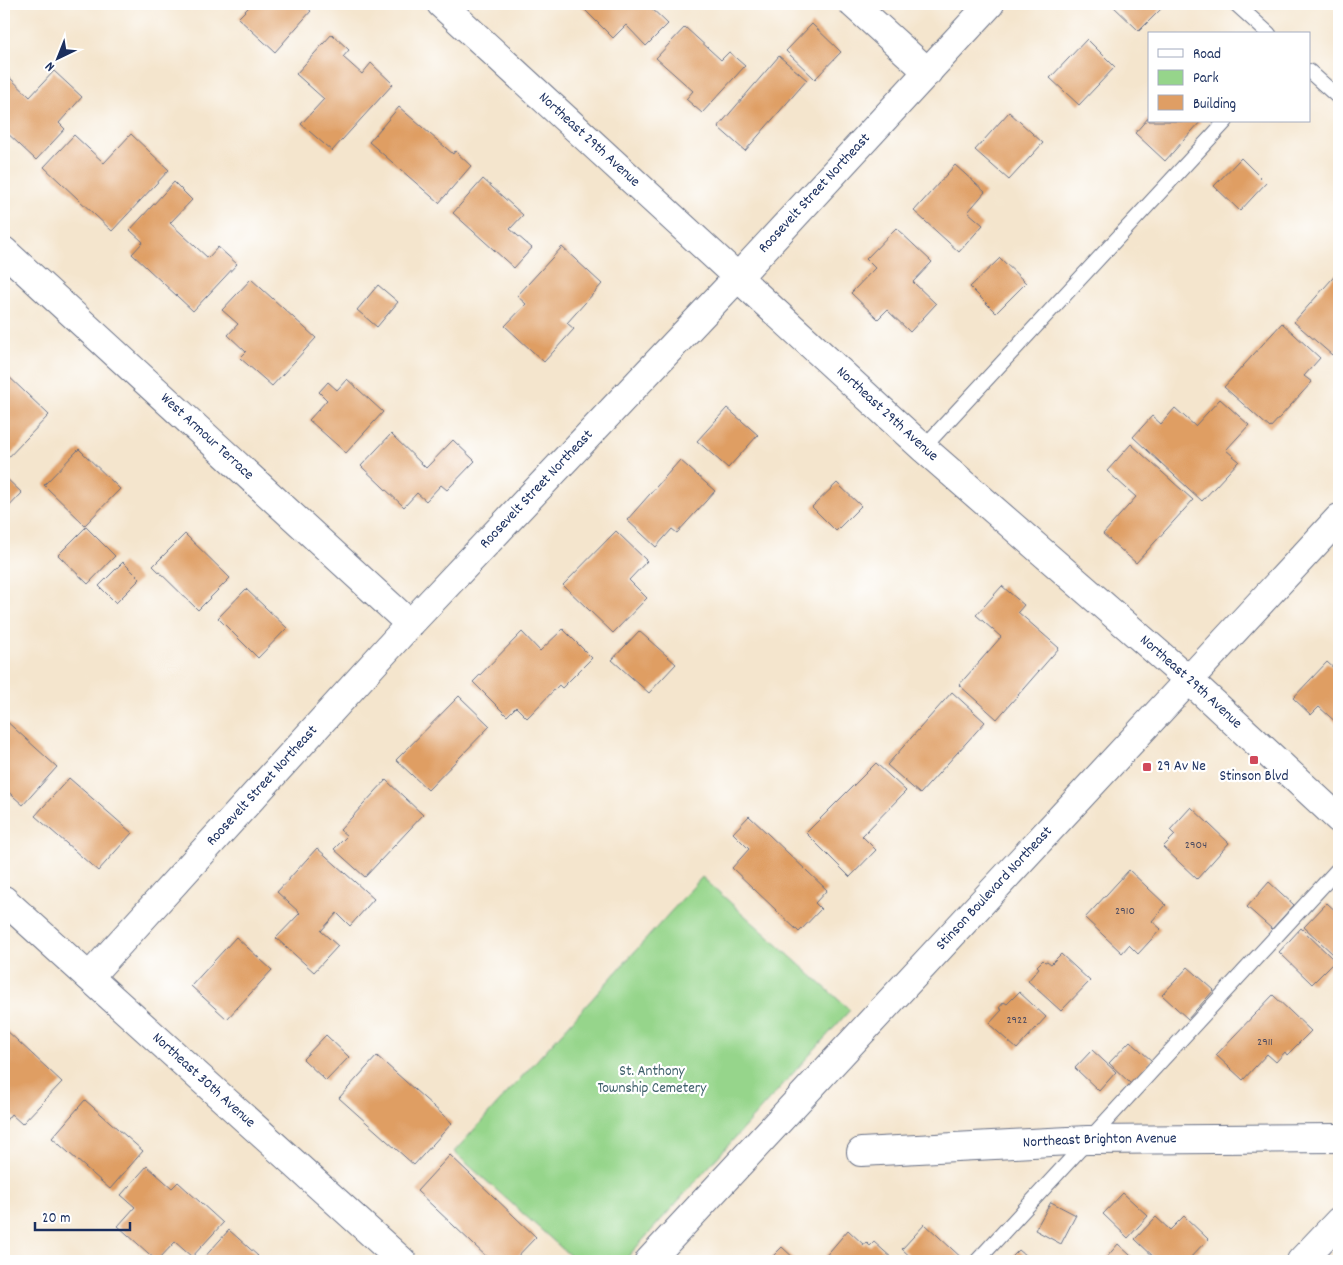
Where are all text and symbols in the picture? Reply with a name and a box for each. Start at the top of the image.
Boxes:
north arrow [32,32,82,82]
legend [1148,32,1310,122]
text: Road [1193,44,1221,66]
text: N [41,56,60,76]
text: Park [1193,68,1219,90]
street label: Northeast 29th Avenue [533,88,645,193]
text: Building [1193,94,1236,116]
street label: Roosevelt Street Northeast [754,128,876,259]
street label: Northeast 29th Avenue [831,362,943,467]
street label: West Armour Terrace [155,388,259,486]
street label: Roosevelt Street Northeast [475,425,599,554]
street label: Northeast 29th Avenue [1134,630,1247,735]
street label: Roosevelt Street Northeast [202,720,324,851]
marker: Stinson Blvd [1248,754,1260,766]
place label: 29 Av Ne [1157,756,1206,778]
marker: 29 Av Ne [1141,761,1153,773]
place label: Stinson Blvd [1219,766,1289,788]
street label: Stinson Boulevard Northeast [931,821,1058,956]
house number: 2904 [1185,837,1207,854]
house number: 2910 [1115,903,1135,920]
house number: 2922 [1006,1012,1028,1029]
street label: Northeast 30th Avenue [147,1028,260,1134]
house number: 2911 [1257,1034,1273,1051]
park label: St. Anthony Township Cemetery [598,1061,707,1100]
street label: Northeast Brighton Avenue [1022,1128,1177,1154]
scale bar [35,1200,130,1232]
text: 20 m [42,1208,70,1230]

